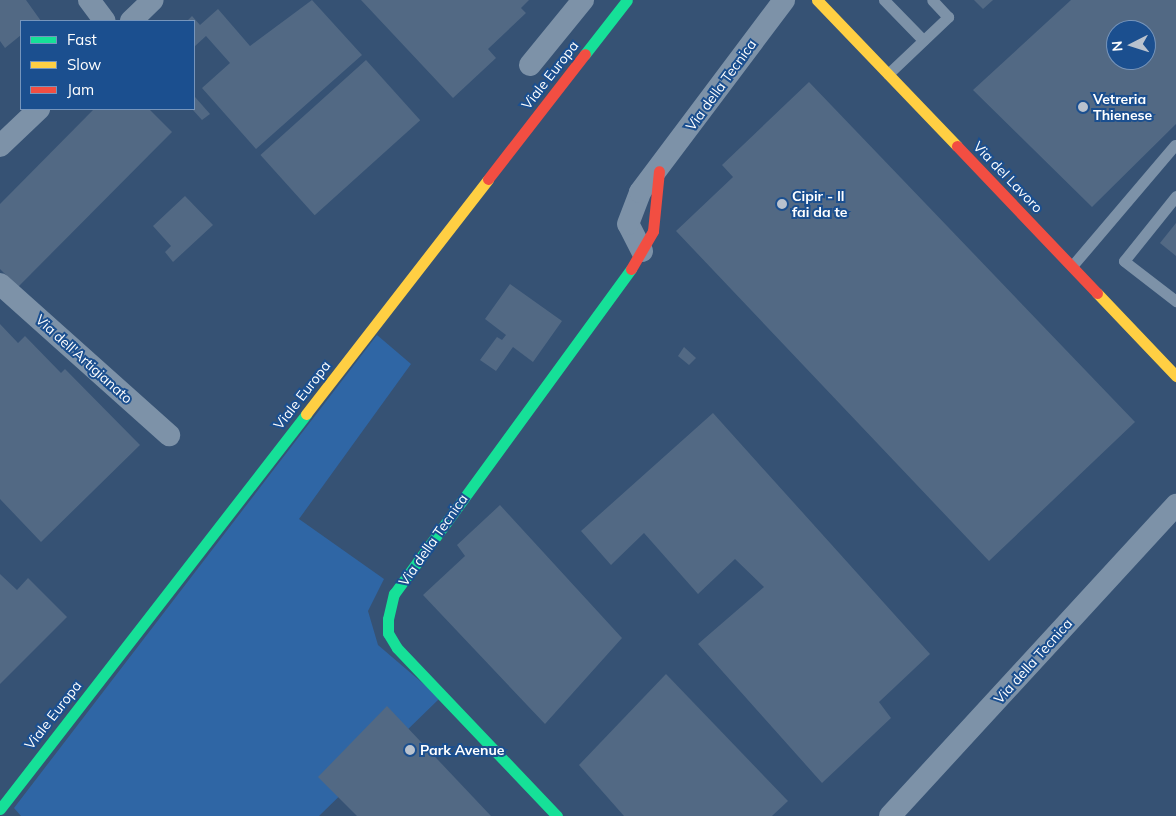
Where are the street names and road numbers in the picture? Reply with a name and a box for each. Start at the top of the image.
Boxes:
street label: Via della Tecnica [682,36,760,134]
street label: Viale Europa [518,37,582,113]
street label: Via del Lavoro [970,138,1046,216]
street label: Via dell'Artigianato [32,311,136,407]
street label: Viale Europa [270,357,334,433]
street label: Via della Tecnica [395,491,471,589]
street label: Via della Tecnica [990,615,1076,707]
street label: Viale Europa [21,677,85,753]

